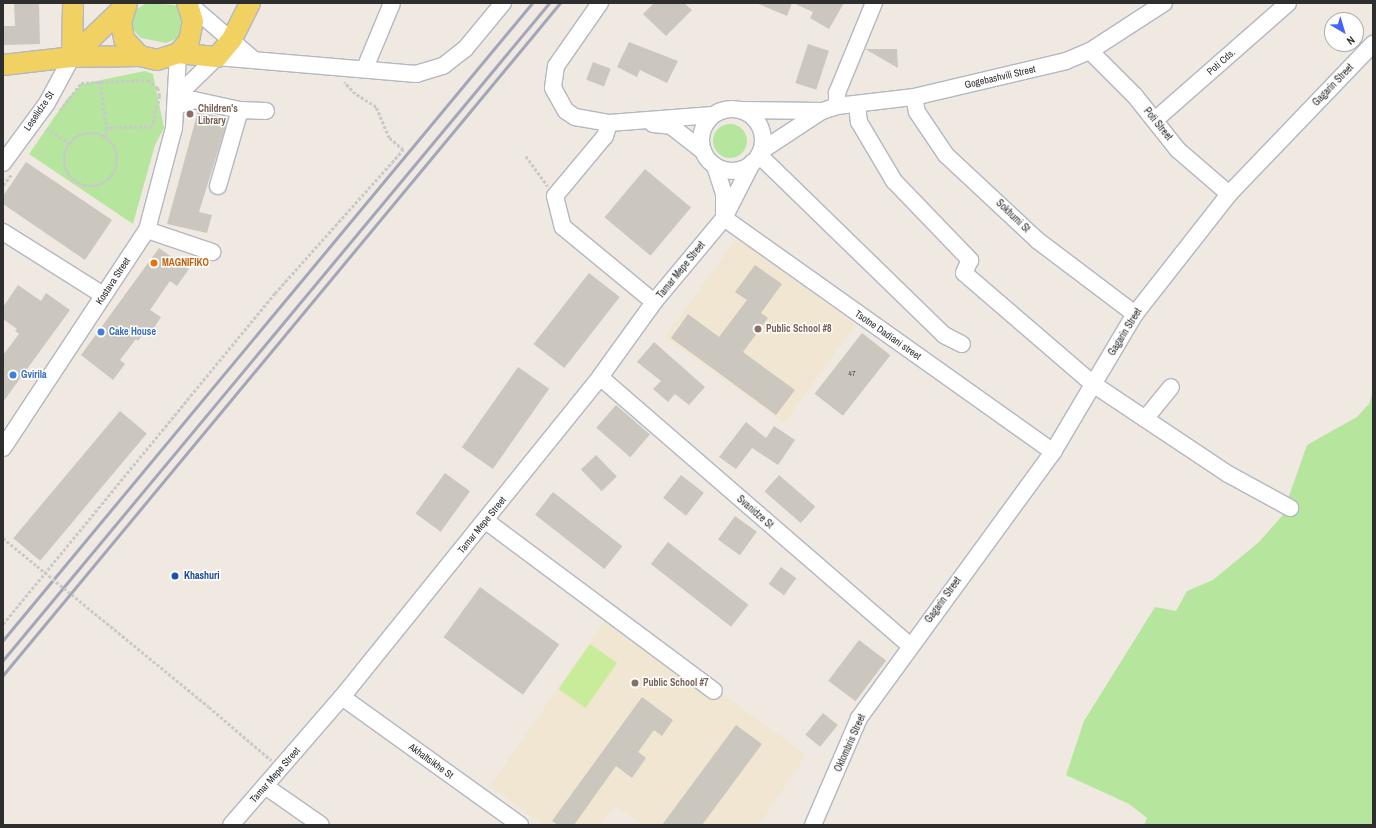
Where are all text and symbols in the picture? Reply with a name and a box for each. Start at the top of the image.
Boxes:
north arrow [1324,12,1364,52]
text: N [1344,33,1358,48]
street label: Poti Cds. [1204,46,1238,78]
street label: Gagarin Street [1310,61,1356,109]
street label: Gogebashvili Street [963,63,1037,91]
street label: Leselidze St [21,89,57,133]
place label: Children's Library [198,102,238,126]
street label: Poti Street [1141,105,1175,143]
marker: Children's Library [185,109,195,119]
street label: Sokhumi St [994,197,1032,235]
street label: Tamar Mepe Street [654,239,708,301]
street label: Kostava Street [93,255,133,307]
place label: MAGNIFIKO [162,257,209,269]
marker: MAGNIFIKO [149,258,159,268]
street label: Gagarin Street [1106,306,1144,358]
street label: Tsotne Dadiani street [853,308,923,362]
place label: Public School #8 [766,323,832,335]
marker: Public School #8 [753,324,763,334]
place label: Cake House [109,326,156,338]
marker: Cake House [96,327,106,337]
place label: Gvirila [21,369,47,381]
house number: 47 [848,369,856,379]
marker: Gvirila [8,370,18,380]
street label: Svanidze St [734,493,776,531]
street label: Tamar Mepe Street [455,494,509,556]
marker: Khashuri [169,570,181,582]
place label: Khashuri [184,570,220,582]
street label: Gagarin Street [922,575,964,625]
place label: Public School #7 [643,677,709,689]
marker: Public School #7 [630,678,640,688]
street label: Oktombris Street [832,712,868,774]
street label: Akhaltsikhe St [406,741,456,781]
street label: Tamar Mepe Street [248,745,302,805]

